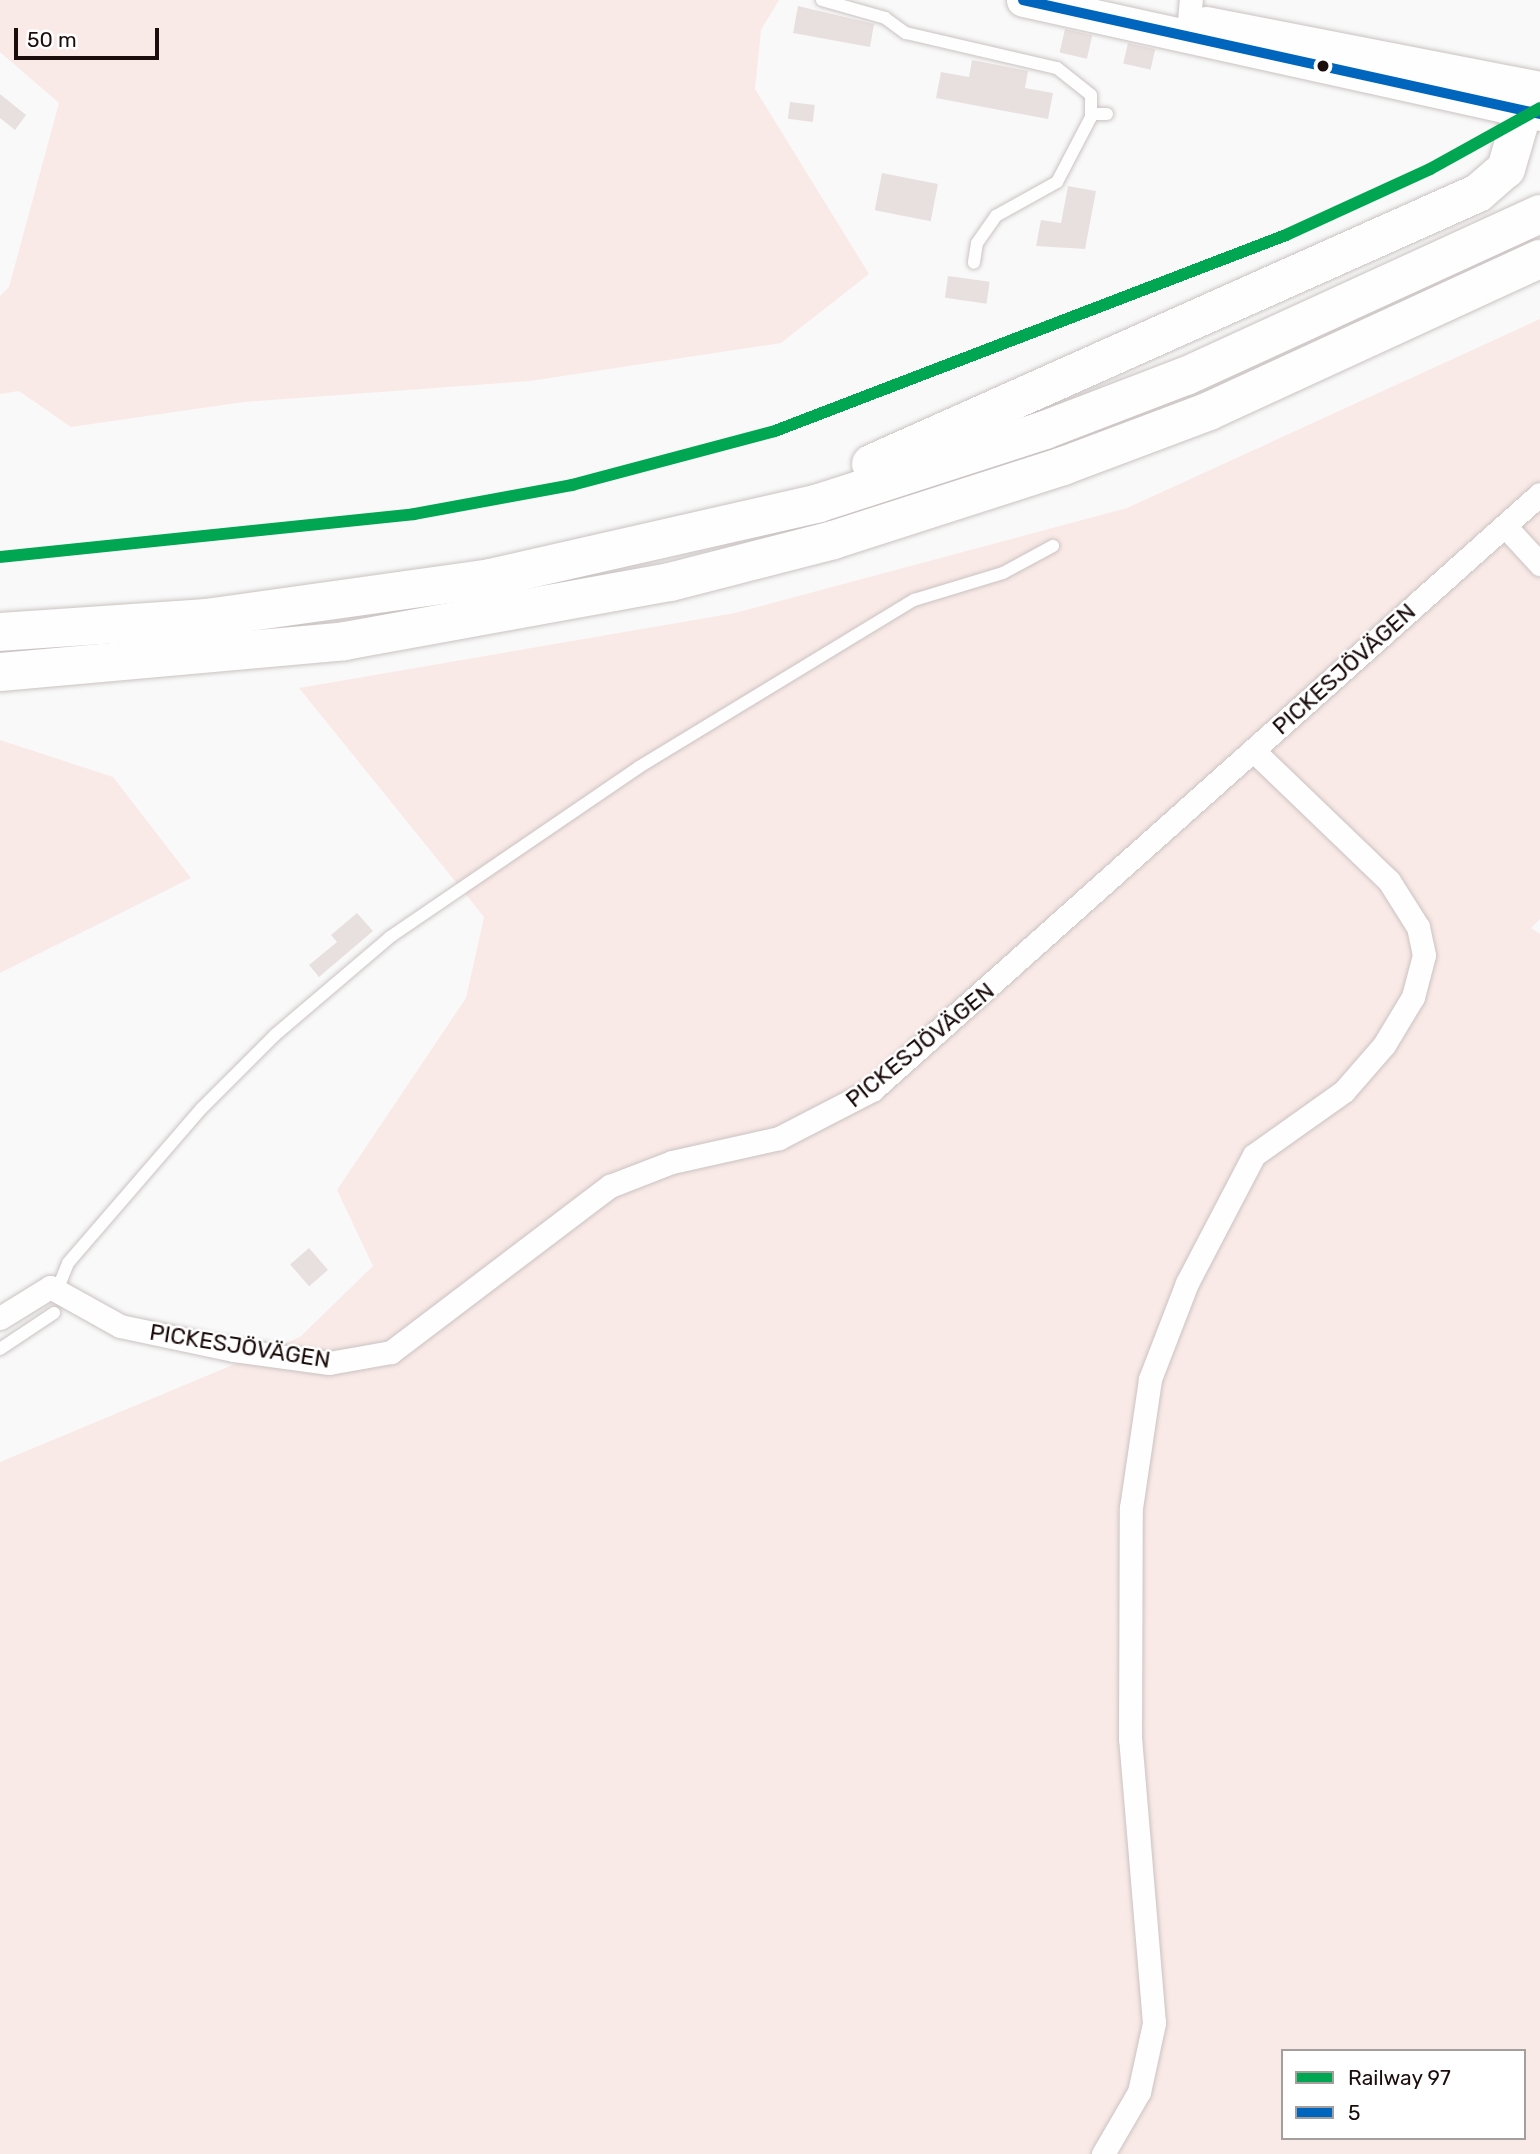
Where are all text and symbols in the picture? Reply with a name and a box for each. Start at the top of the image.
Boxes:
scale bar [18,14,163,58]
text: 50 m [27,27,77,52]
unlabelled marker [1316,59,1330,73]
street label: PICKESJÖVÄGEN [1267,598,1421,740]
street label: PICKESJÖVÄGEN [840,977,1000,1113]
street label: PICKESJÖVÄGEN [148,1318,332,1374]
legend [1281,2049,1526,2140]
text: Railway 97 [1348,2065,1451,2090]
text: 5 [1348,2100,1360,2125]

